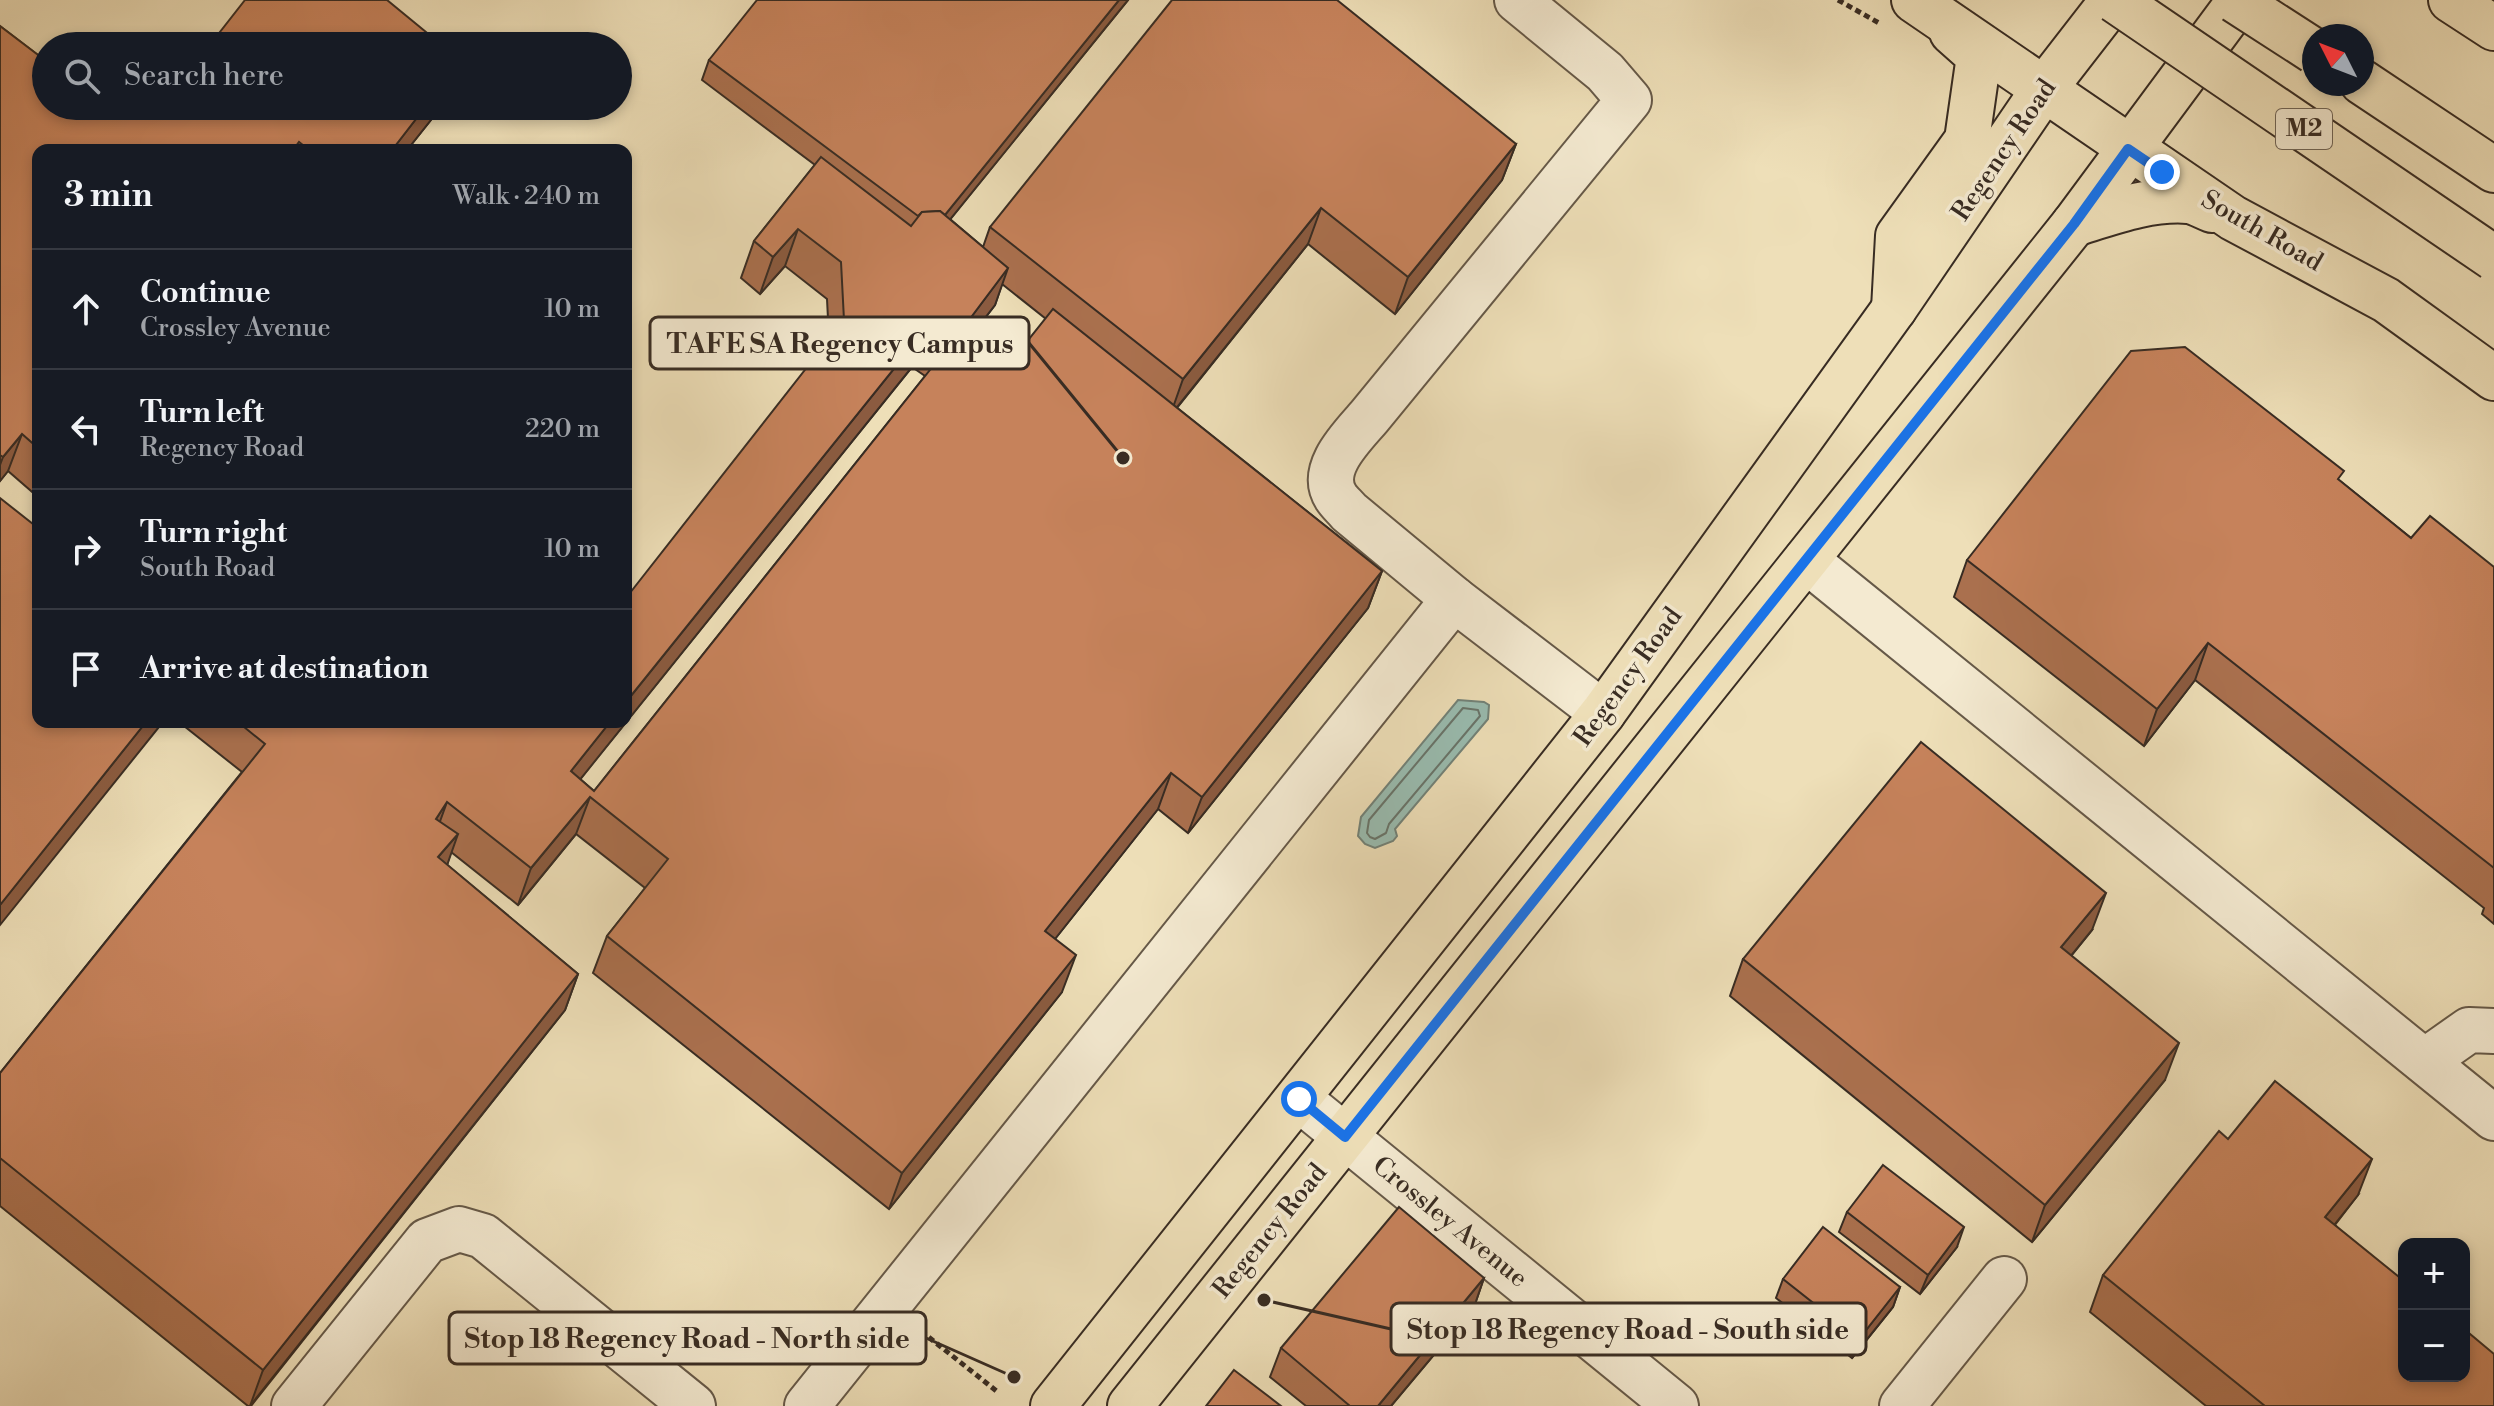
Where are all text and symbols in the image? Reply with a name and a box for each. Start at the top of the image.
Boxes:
north arrow [2302,24,2374,96]
search box [32,32,632,120]
icon: search [60,54,104,98]
text: Search here [124,57,284,95]
street label: Regency Road [1945,73,2063,227]
road number: M2 [2276,109,2332,149]
route end [2144,154,2180,190]
text: 3 min [64,175,153,217]
text: Walk · 240 m [453,180,600,212]
street label: South Road [2196,183,2329,279]
text: Continue [140,274,271,312]
icon: ahead [64,287,108,331]
text: 10 m [544,293,600,325]
text: Crossley Avenue [140,312,331,344]
callout: TAFE SA Regency Campus [650,317,1029,369]
text: TAFE SA Regency Campus [667,327,1013,362]
text: Turn left [140,394,264,432]
icon: left [64,407,108,451]
text: 220 m [525,413,600,445]
text: Regency Road [140,432,304,464]
text: Turn right [140,514,287,552]
icon: right [64,527,108,571]
text: 10 m [544,533,600,565]
text: South Road [140,552,275,584]
street label: Regency Road [1567,601,1689,753]
icon: arrive [64,647,108,691]
text: Arrive at destination [140,650,429,688]
route start [1281,1081,1317,1117]
street label: Crossley Avenue [1366,1150,1534,1294]
street label: Regency Road [1206,1157,1334,1305]
map controls [2398,1238,2470,1382]
button: + [2398,1238,2470,1310]
callout: Stop 18 Regency Road - South side [1391,1303,1866,1355]
button: − [2398,1310,2470,1382]
callout: Stop 18 Regency Road - North side [449,1312,926,1364]
text: Stop 18 Regency Road - South side [1407,1313,1849,1348]
text: Stop 18 Regency Road - North side [464,1322,910,1357]

